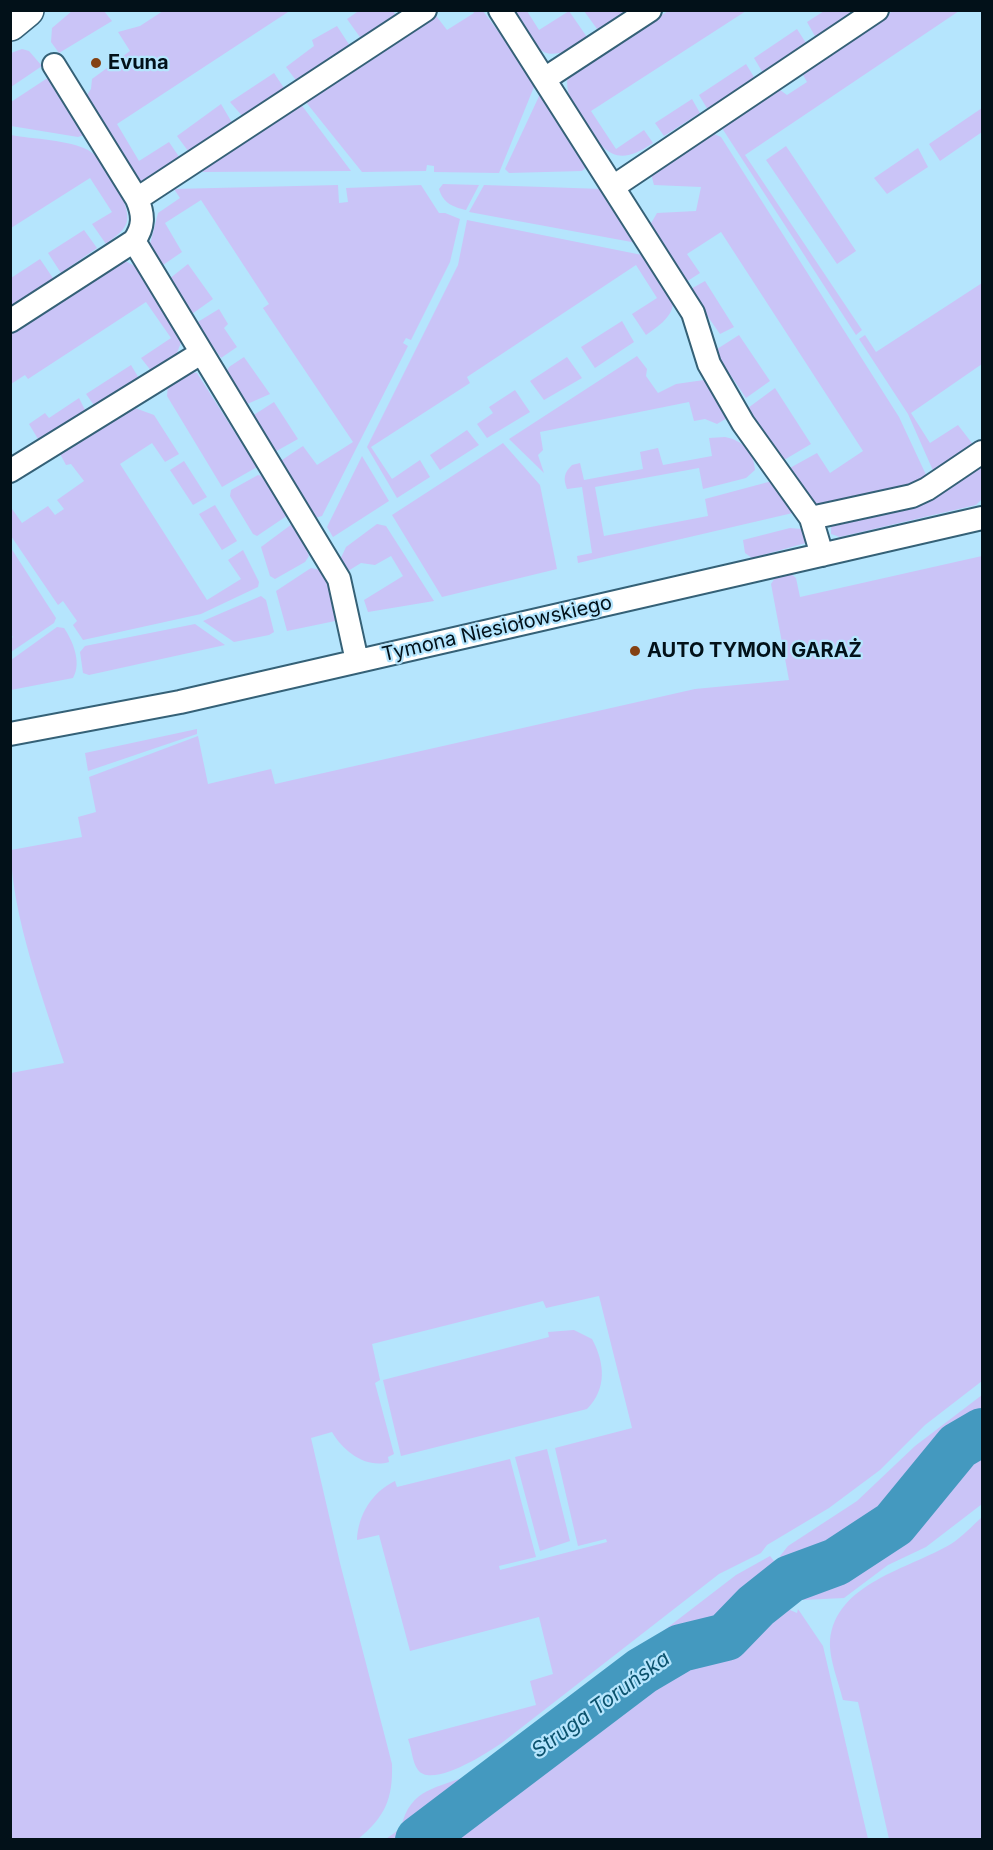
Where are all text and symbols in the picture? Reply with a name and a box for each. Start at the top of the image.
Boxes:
place label: Evuna [108,51,169,75]
marker: Evuna [89,56,103,70]
street label: Tymona Niesiołowskiego [380,591,614,667]
place label: AUTO TYMON GARAŻ [647,639,862,663]
marker: AUTO TYMON GARAŻ [628,644,642,658]
water label: Struga Toruńska [527,1646,675,1764]

